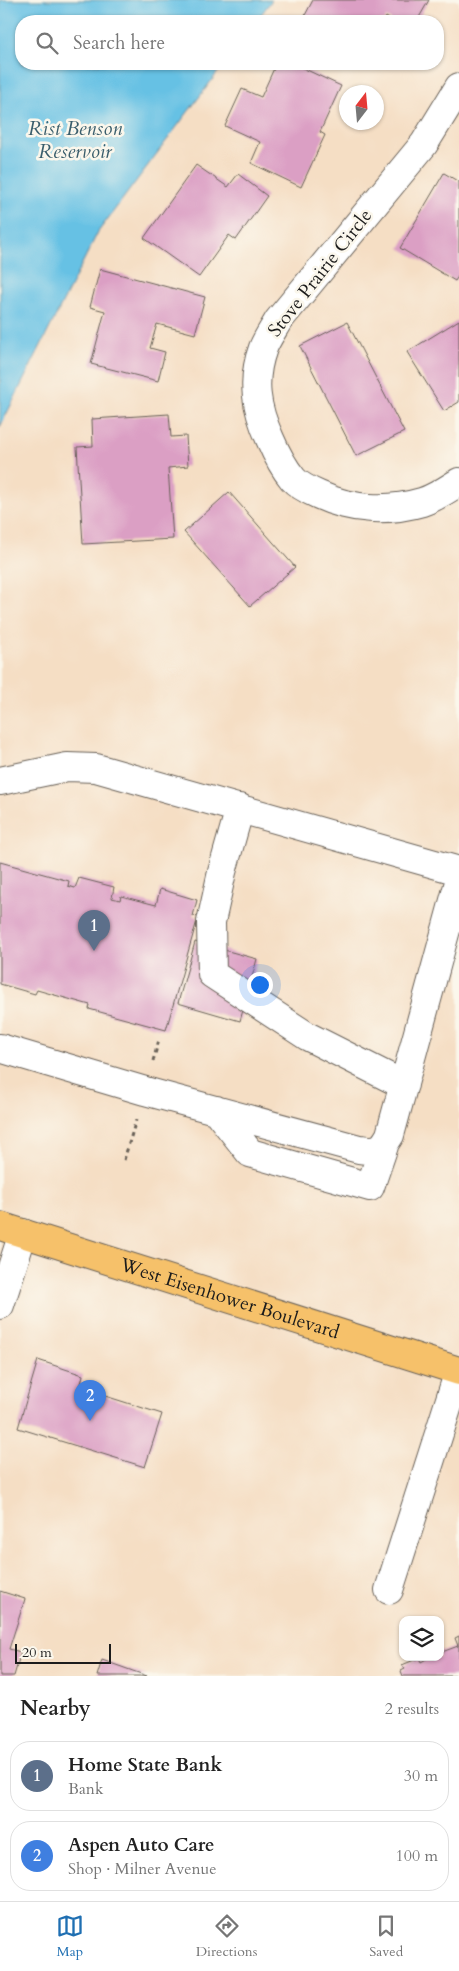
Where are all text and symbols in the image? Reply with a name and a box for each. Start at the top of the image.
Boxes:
search box [15,15,444,70]
icon: search [33,29,61,57]
text: Search here [73,30,165,56]
north arrow [339,85,384,130]
water label: Rist Benson Reservoir [28,115,122,165]
street label: Stove Prairie Circle [262,204,378,342]
pin: 1 [78,910,110,951]
your location [247,972,273,998]
street label: West Eisenhower Boulevard [116,1251,343,1345]
pin: 2 [74,1380,106,1421]
map controls [399,1616,444,1661]
button: layers [399,1616,444,1661]
scale bar [15,1641,111,1664]
text: 20 m [22,1643,52,1662]
text: Nearby [20,1694,91,1723]
text: 2 results [385,1698,439,1720]
text: Home State Bank [68,1752,222,1778]
text: 1 [33,1765,41,1787]
text: 30 m [404,1765,438,1787]
text: Bank [68,1778,103,1800]
text: Aspen Auto Care [68,1832,214,1858]
text: 2 [33,1845,41,1867]
text: 100 m [396,1845,438,1867]
text: Shop · Milner Avenue [68,1858,217,1880]
tab: Map [56,1912,84,1961]
tab: Directions [196,1912,257,1961]
tab: Saved [369,1912,403,1961]

